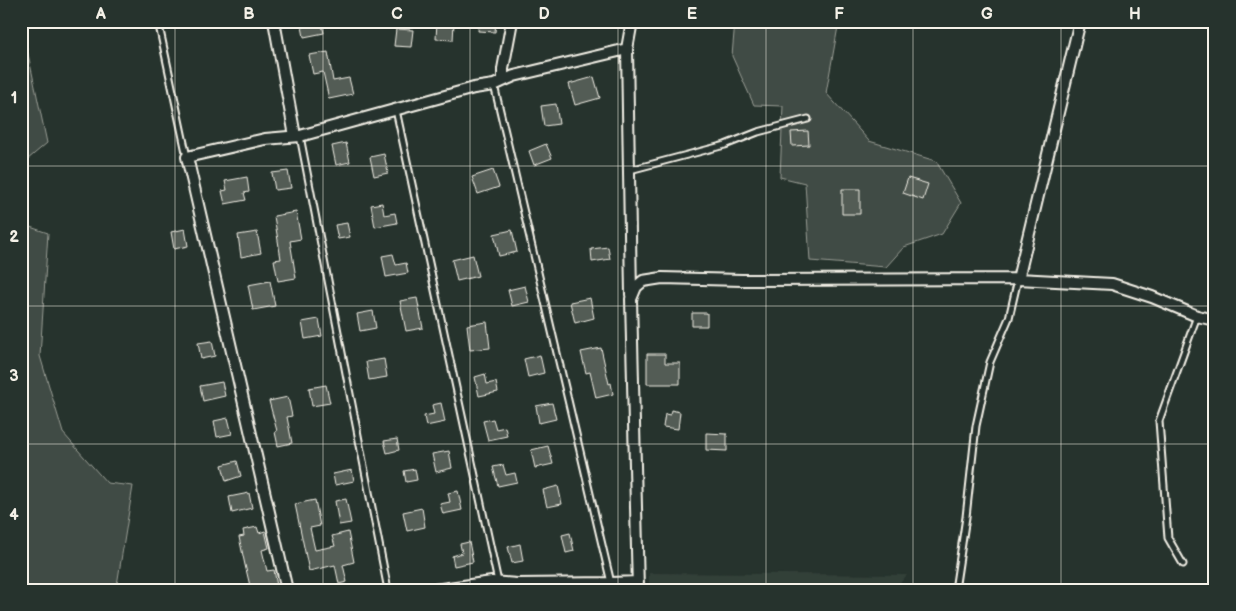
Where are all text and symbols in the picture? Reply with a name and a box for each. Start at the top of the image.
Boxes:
text: A [95,5,106,24]
text: B [243,5,255,24]
text: C [391,5,403,24]
text: D [538,5,550,24]
text: E [687,5,697,24]
text: F [834,5,844,24]
text: G [981,5,993,24]
text: H [1129,5,1141,24]
text: 1 [11,89,17,108]
text: 2 [9,228,19,247]
text: 3 [9,367,19,386]
text: 4 [9,506,19,525]

